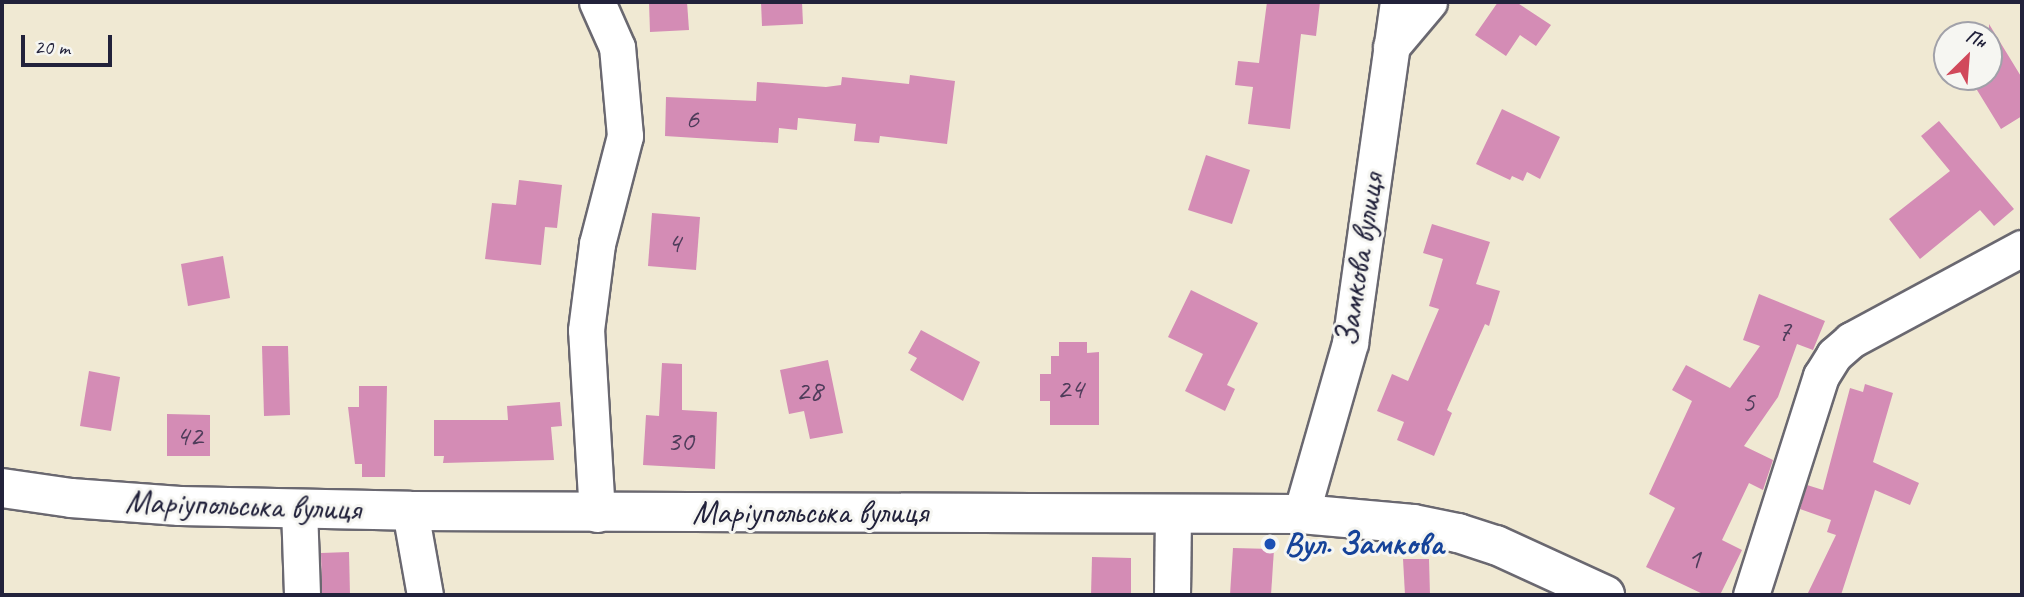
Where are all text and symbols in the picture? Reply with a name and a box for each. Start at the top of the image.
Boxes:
scale bar [24,21,116,65]
north arrow [1933,21,2003,91]
text: Пн [1962,24,1990,54]
text: 20 m [34,34,70,60]
house number: 6 [685,100,699,136]
street label: Замкова вулиця [1327,171,1393,349]
house number: 4 [667,224,681,260]
house number: 7 [1777,312,1791,348]
house number: 24 [1057,370,1083,406]
house number: 28 [796,372,822,408]
house number: 5 [1741,383,1755,419]
house number: 42 [176,417,202,453]
house number: 30 [667,422,693,458]
street label: Маріупольська вулиця [125,482,361,530]
street label: Маріупольська вулиця [692,493,928,533]
place label: Вул. Замкова [1284,524,1443,564]
marker: Вул. Замкова [1262,536,1278,552]
house number: 1 [1687,540,1701,576]

